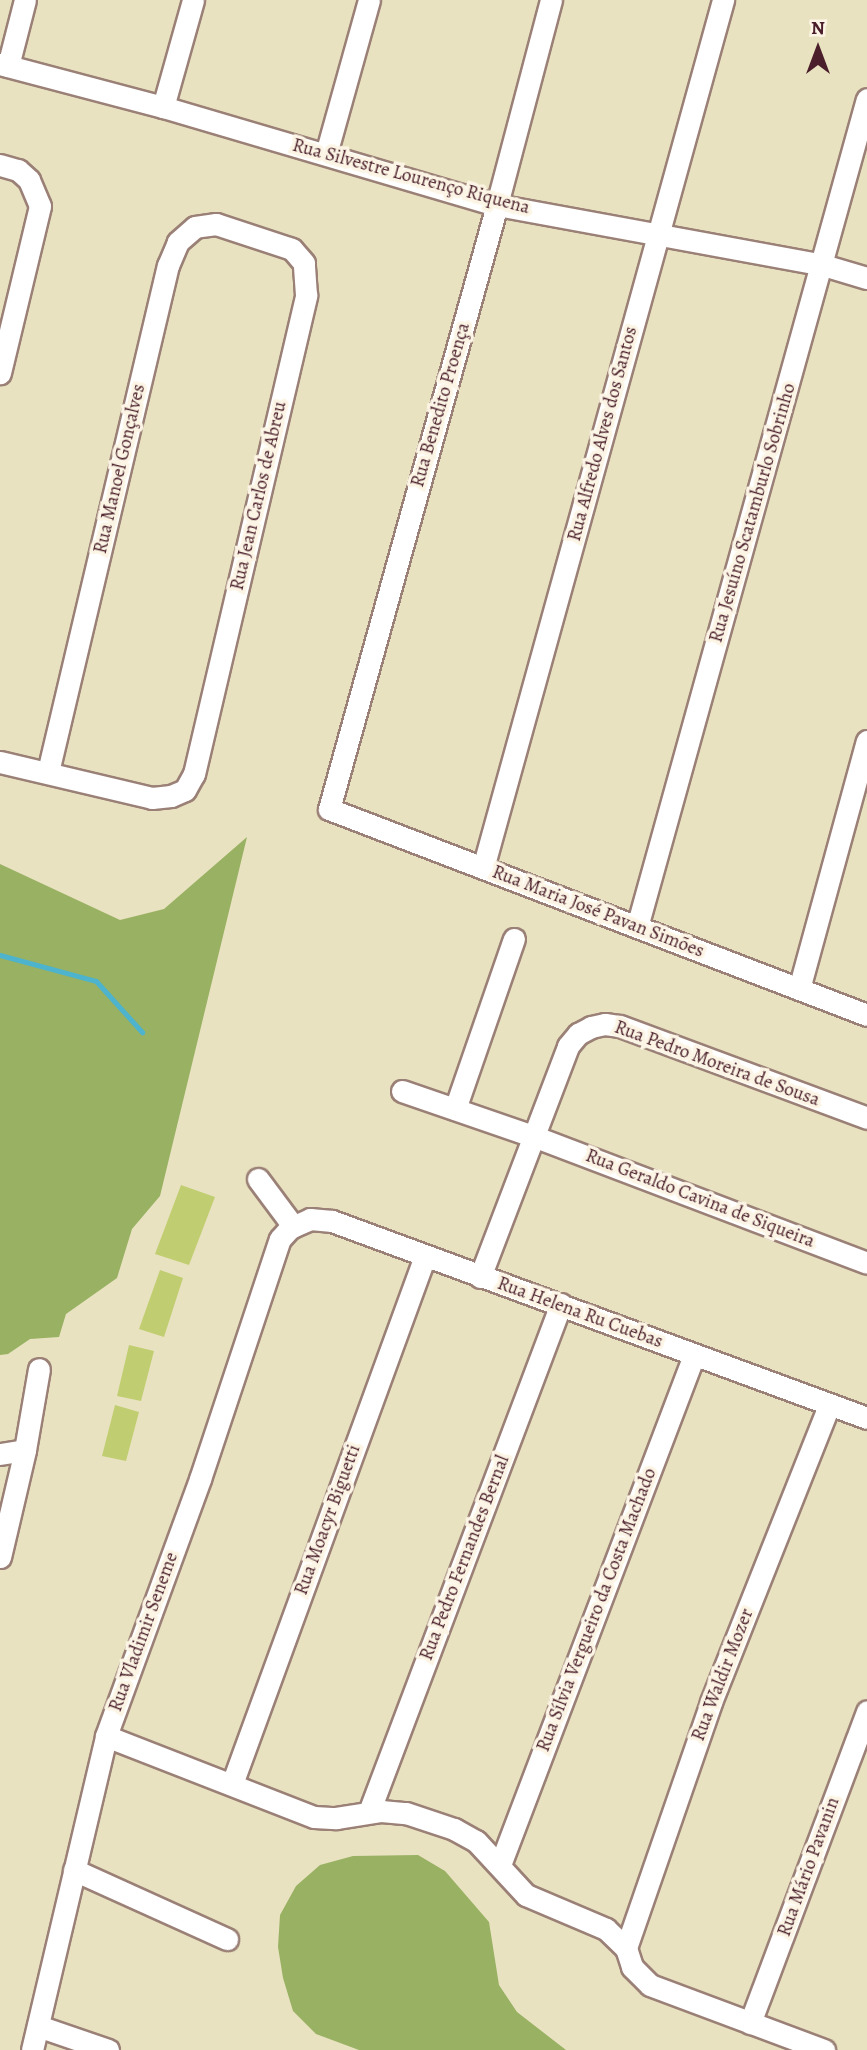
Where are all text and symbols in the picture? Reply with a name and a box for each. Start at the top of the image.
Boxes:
north arrow [783,14,853,84]
text: N [811,15,825,41]
street label: Rua Silvestre Lourenço Riquena [290,134,532,220]
street label: Rua Benedito Proença [407,320,475,490]
street label: Rua Alfredo Alves dos Santos [563,324,643,544]
street label: Rua Jesuíno Scatamburlo Sobrinho [705,381,801,645]
street label: Rua Manoel Gonçalves [89,382,151,556]
street label: Rua Jean Carlos de Abreu [226,399,292,593]
street label: Rua Maria José Pavan Simões [489,861,707,963]
street label: Rua Pedro Moreira de Sousa [611,1016,823,1112]
street label: Rua Geraldo Cavina de Siqueira [582,1145,818,1253]
street label: Rua Helena Ru Cuebas [494,1272,666,1354]
street label: Rua Moacyr Biguetti [290,1442,366,1598]
street label: Rua Pedro Fernandes Bernal [415,1452,515,1664]
street label: Rua Sílvia Vergueiro da Costa Machado [532,1465,662,1755]
street label: Rua Vladimir Seneme [105,1549,183,1715]
street label: Rua Waldir Mozer [687,1606,759,1744]
street label: Rua Mário Pavanin [773,1794,845,1940]

